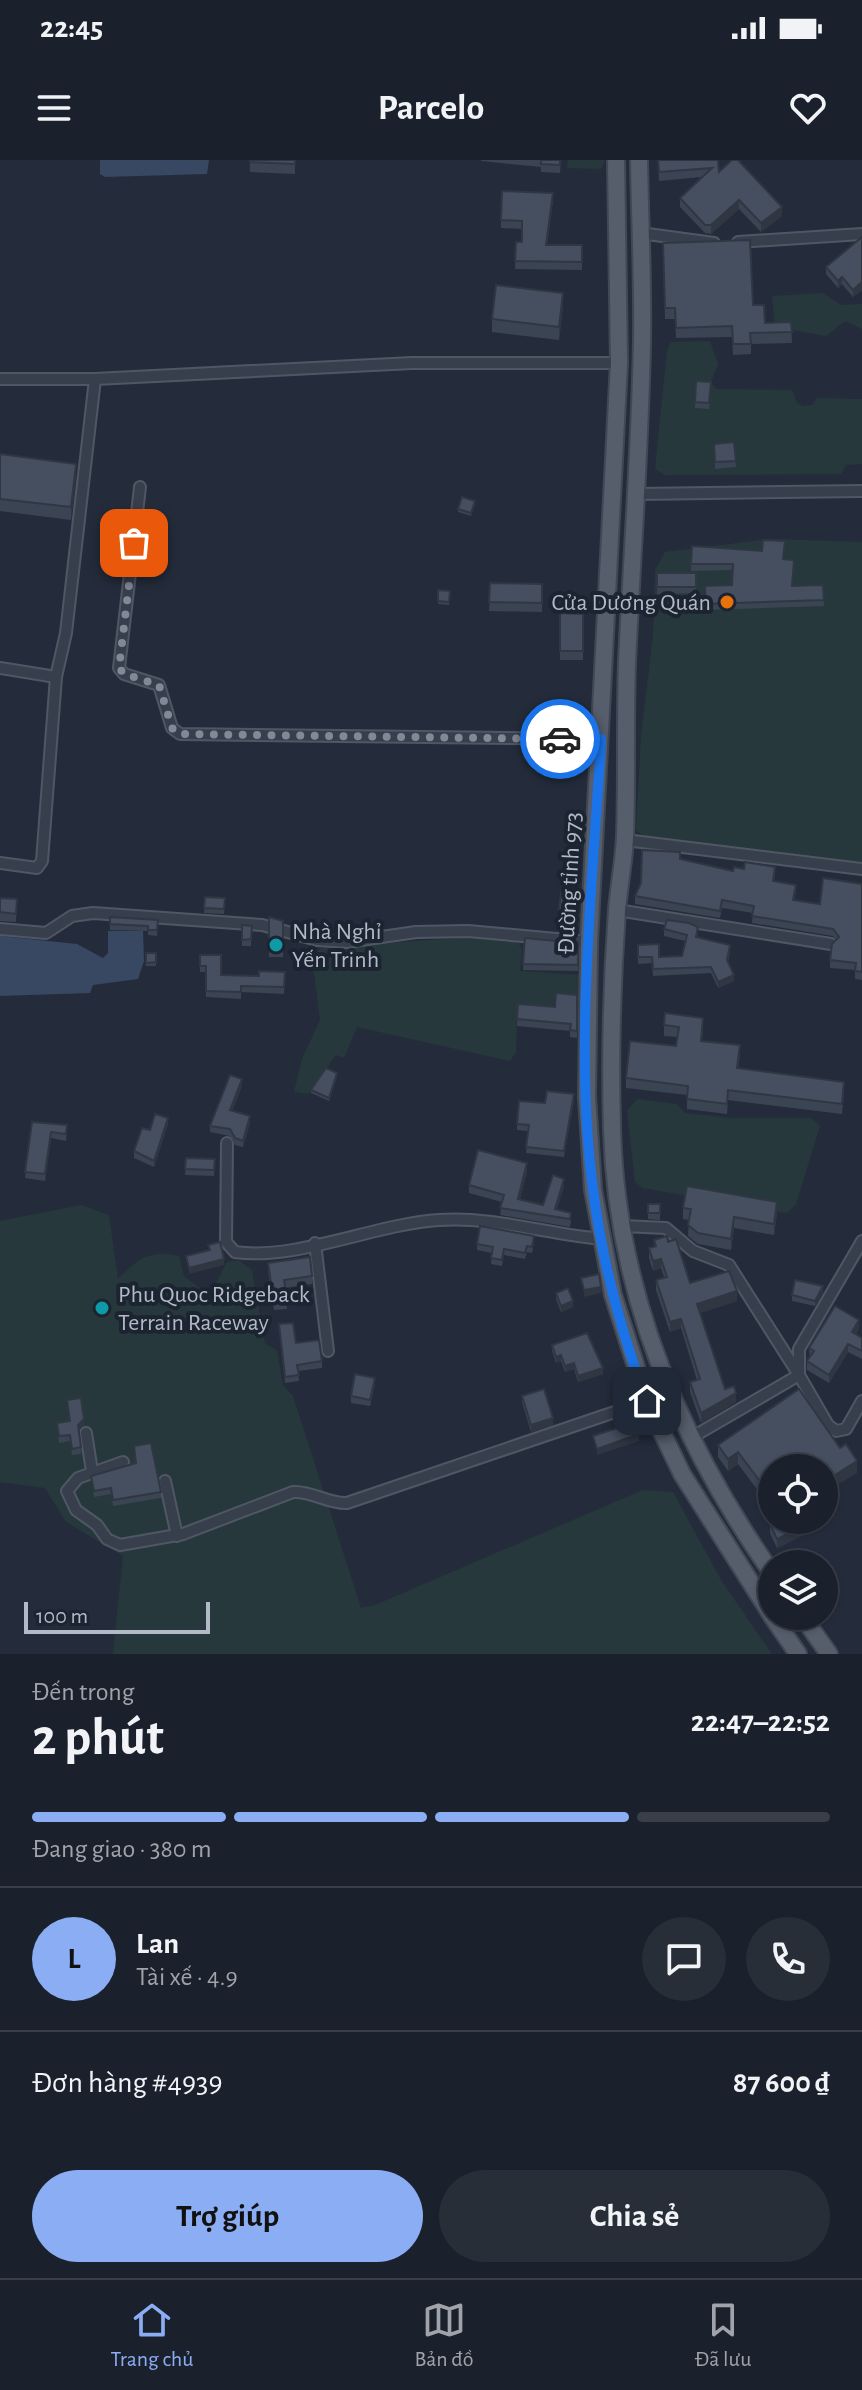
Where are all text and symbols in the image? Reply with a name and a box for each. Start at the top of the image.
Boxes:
text: 22:45 [40,13,103,43]
icon: menu [32,86,76,130]
icon: heart [786,86,830,130]
text: Parcelo [378,90,484,126]
pin [100,509,168,577]
icon: bag [112,521,156,565]
place label: Cửa Dương Quán [551,591,711,615]
marker: Cửa Dương Quán [718,593,736,611]
courier [520,699,600,779]
icon: car [538,717,582,761]
street label: Đường tỉnh 973 [554,811,586,955]
place label: Nhà Nghỉ Yến Trinh [292,920,382,972]
marker: Nhà Nghỉ Yến Trinh [267,936,285,954]
place label: Phu Quoc Ridgeback Terrain Raceway [118,1283,310,1335]
marker: Phu Quoc Ridgeback Terrain Raceway [93,1299,111,1317]
pin [613,1367,681,1435]
icon: home [625,1379,669,1423]
map controls [758,1454,838,1630]
button: locate [758,1454,838,1534]
button: layers [758,1550,838,1630]
scale bar [24,1598,210,1634]
text: 100 m [36,1605,88,1627]
text: Đến trong [32,1679,134,1705]
text: 22:47–22:52 [691,1707,830,1737]
text: 2 phút [32,1712,164,1764]
text: Đang giao · 380 m [32,1836,212,1862]
button: chat [642,1917,726,2001]
button: phone [746,1917,830,2001]
text: Lan [136,1929,179,1959]
text: L [68,1944,81,1974]
text: Tài xế · 4.9 [136,1964,238,1990]
text: Đơn hàng #4939 [32,2068,223,2098]
text: 87 600 ₫ [733,2068,830,2098]
button: Trợ giúp [32,2170,423,2262]
button: Chia sẻ [439,2170,830,2262]
tab: Trang chủ [111,2298,194,2372]
tab: Bản đồ [415,2298,474,2372]
tab: Đã lưu [695,2298,751,2372]

